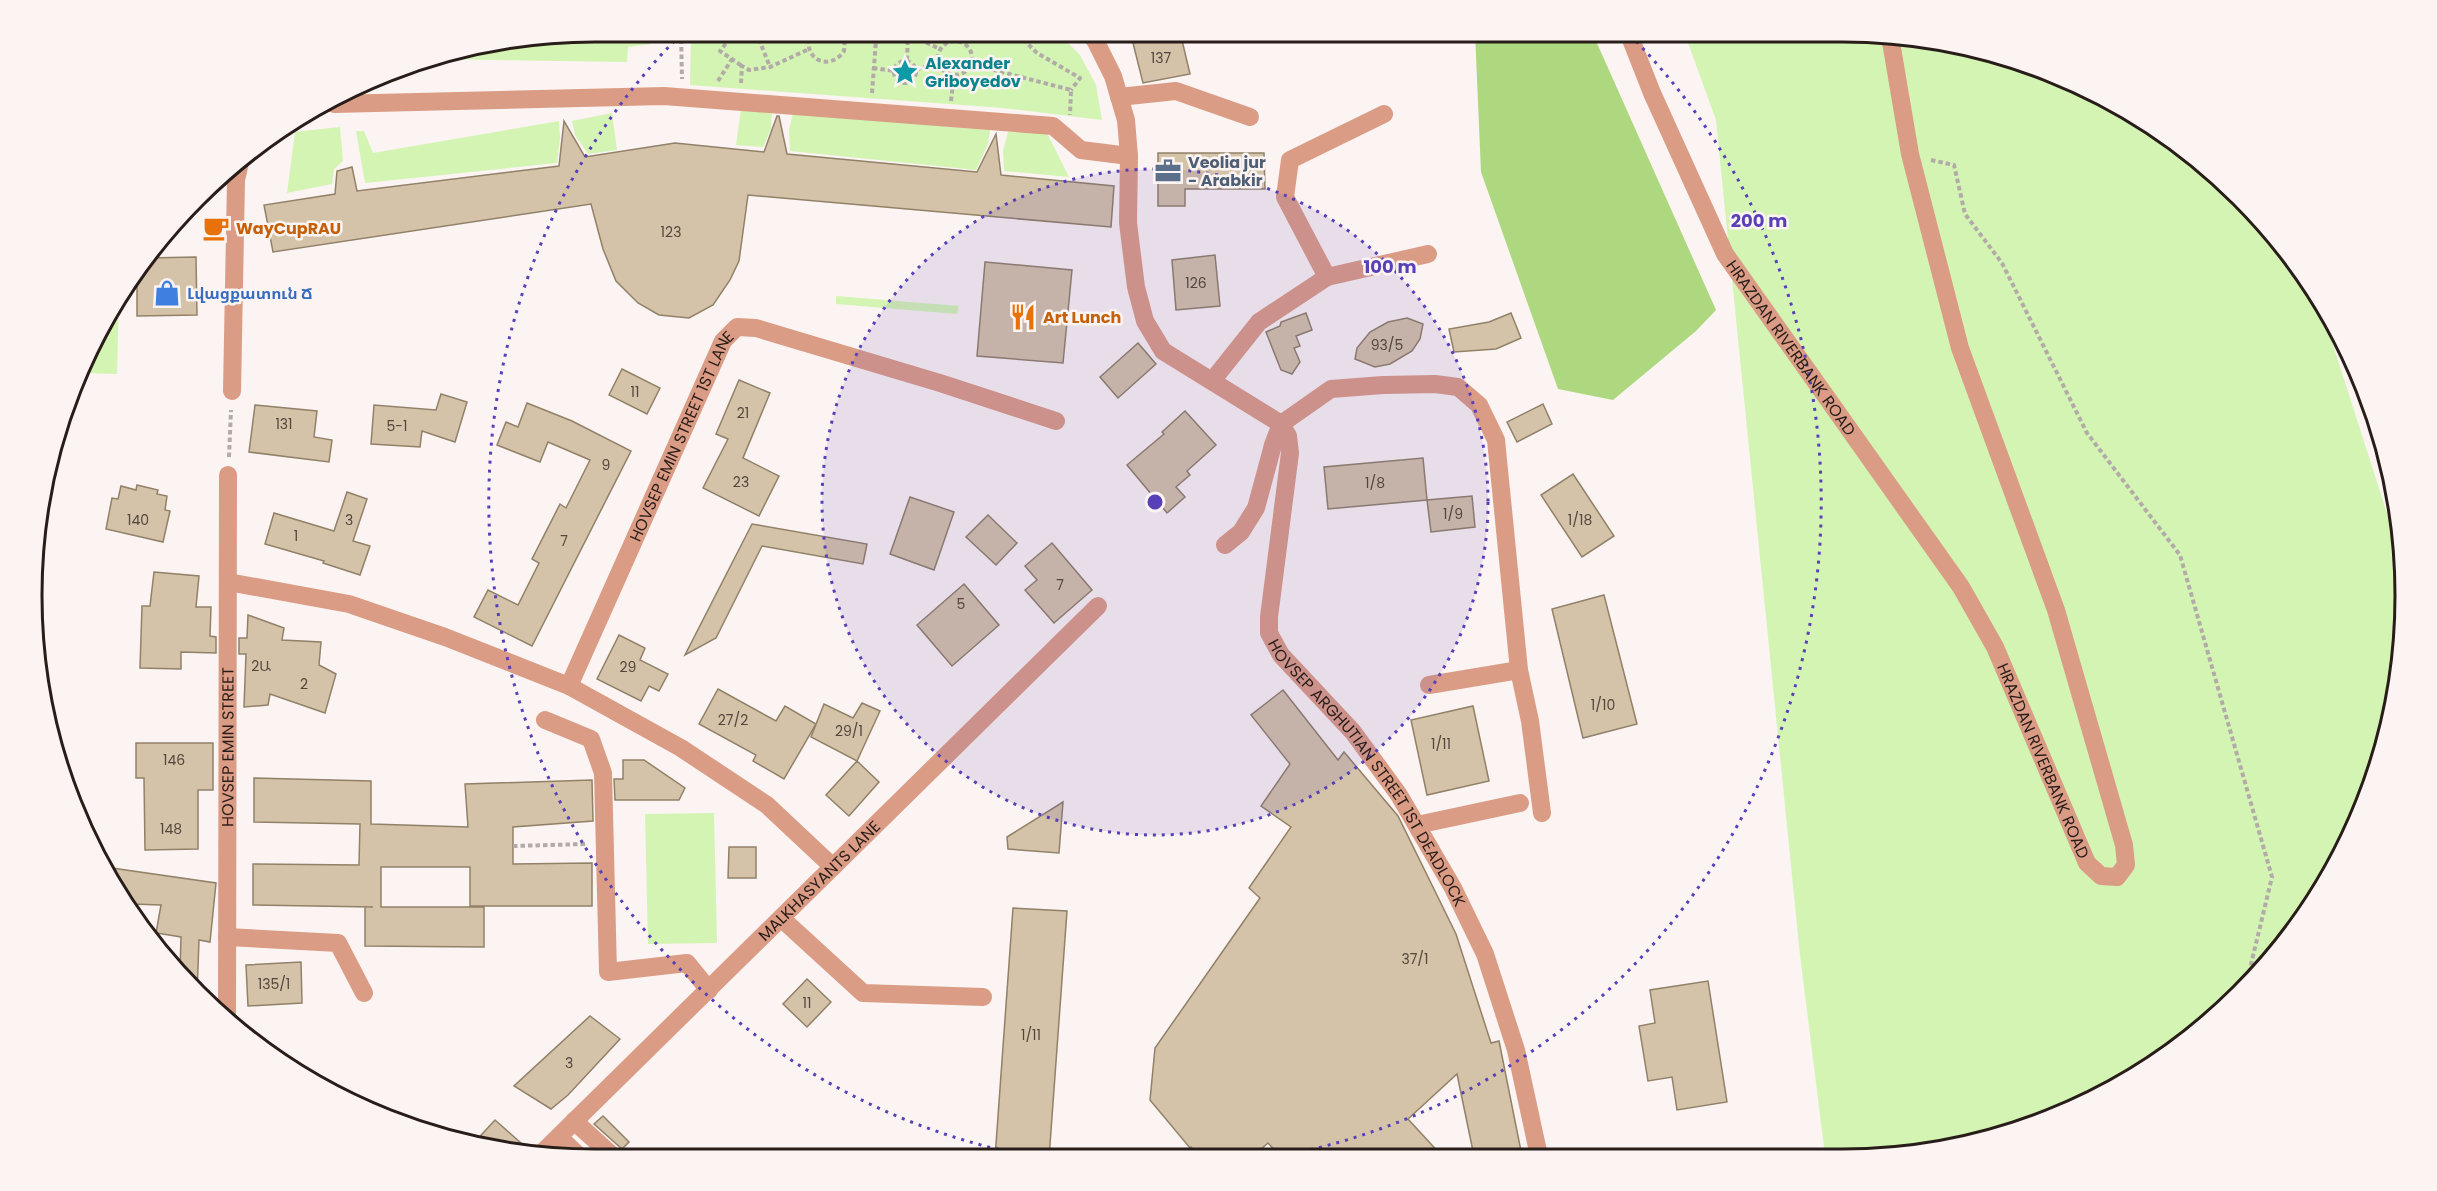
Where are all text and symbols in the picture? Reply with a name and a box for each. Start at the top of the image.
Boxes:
house number: 137 [1151,48,1172,68]
place label: Alexander Griboyedov [925,52,1021,93]
place icon: Alexander Griboyedov [890,57,920,87]
place label: Veolia jur - Arabkir [1188,151,1266,192]
office icon: Veolia jur - Arabkir [1153,156,1183,186]
text: 200 m [1731,208,1787,233]
cafe icon: WayCupRAU [201,213,231,243]
place label: WayCupRAU [236,217,341,240]
house number: 123 [661,222,681,242]
text: 100 m [1363,254,1417,279]
street label: HRAZDAN RIVERBANK ROAD [1721,255,1861,440]
house number: 126 [1185,273,1207,293]
shop icon: Լվացքատուն Ճ [152,278,182,308]
place label: Լվացքատուն Ճ [187,282,313,305]
restaurant icon: Art Lunch [1008,302,1038,332]
place label: Art Lunch [1043,306,1121,329]
street label: HOVSEP EMIN STREET 1ST LANE [624,326,739,545]
house number: 93/5 [1371,335,1403,355]
house number: 11 [631,382,639,402]
house number: 21 [737,403,749,423]
house number: 131 [275,414,293,434]
house number: 5-1 [387,416,408,436]
house number: 9 [602,455,610,475]
house number: 23 [733,472,749,492]
house number: 1/8 [1365,473,1385,493]
centre of rings [1145,492,1165,512]
house number: 1/9 [1443,504,1463,524]
house number: 140 [127,510,149,530]
house number: 3 [345,510,353,530]
house number: 1/18 [1568,510,1592,530]
house number: 1 [294,526,298,546]
house number: 7 [560,531,568,551]
house number: 7 [1056,575,1064,595]
house number: 5 [957,594,965,614]
street label: HOVSEP ARGHUTIAN STREET 1ST DEADLOCK [1262,635,1471,911]
house number: 2Ա [251,656,271,676]
house number: 29 [620,657,636,677]
street label: HRAZDAN RIVERBANK ROAD [1991,660,2095,862]
street label: HOVSEP EMIN STREET [216,667,240,827]
house number: 2 [300,674,308,694]
house number: 1/10 [1591,695,1615,715]
house number: 27/2 [718,710,748,730]
house number: 29/1 [835,721,863,741]
house number: 1/11 [1431,734,1451,754]
house number: 146 [163,750,185,770]
street label: MALKHASYANTS LANE [753,815,886,946]
house number: 148 [160,819,182,839]
house number: 37/1 [1401,949,1429,969]
house number: 135/1 [258,974,290,994]
house number: 11 [803,993,811,1013]
house number: 1/11 [1021,1025,1041,1045]
house number: 3 [565,1053,573,1073]

